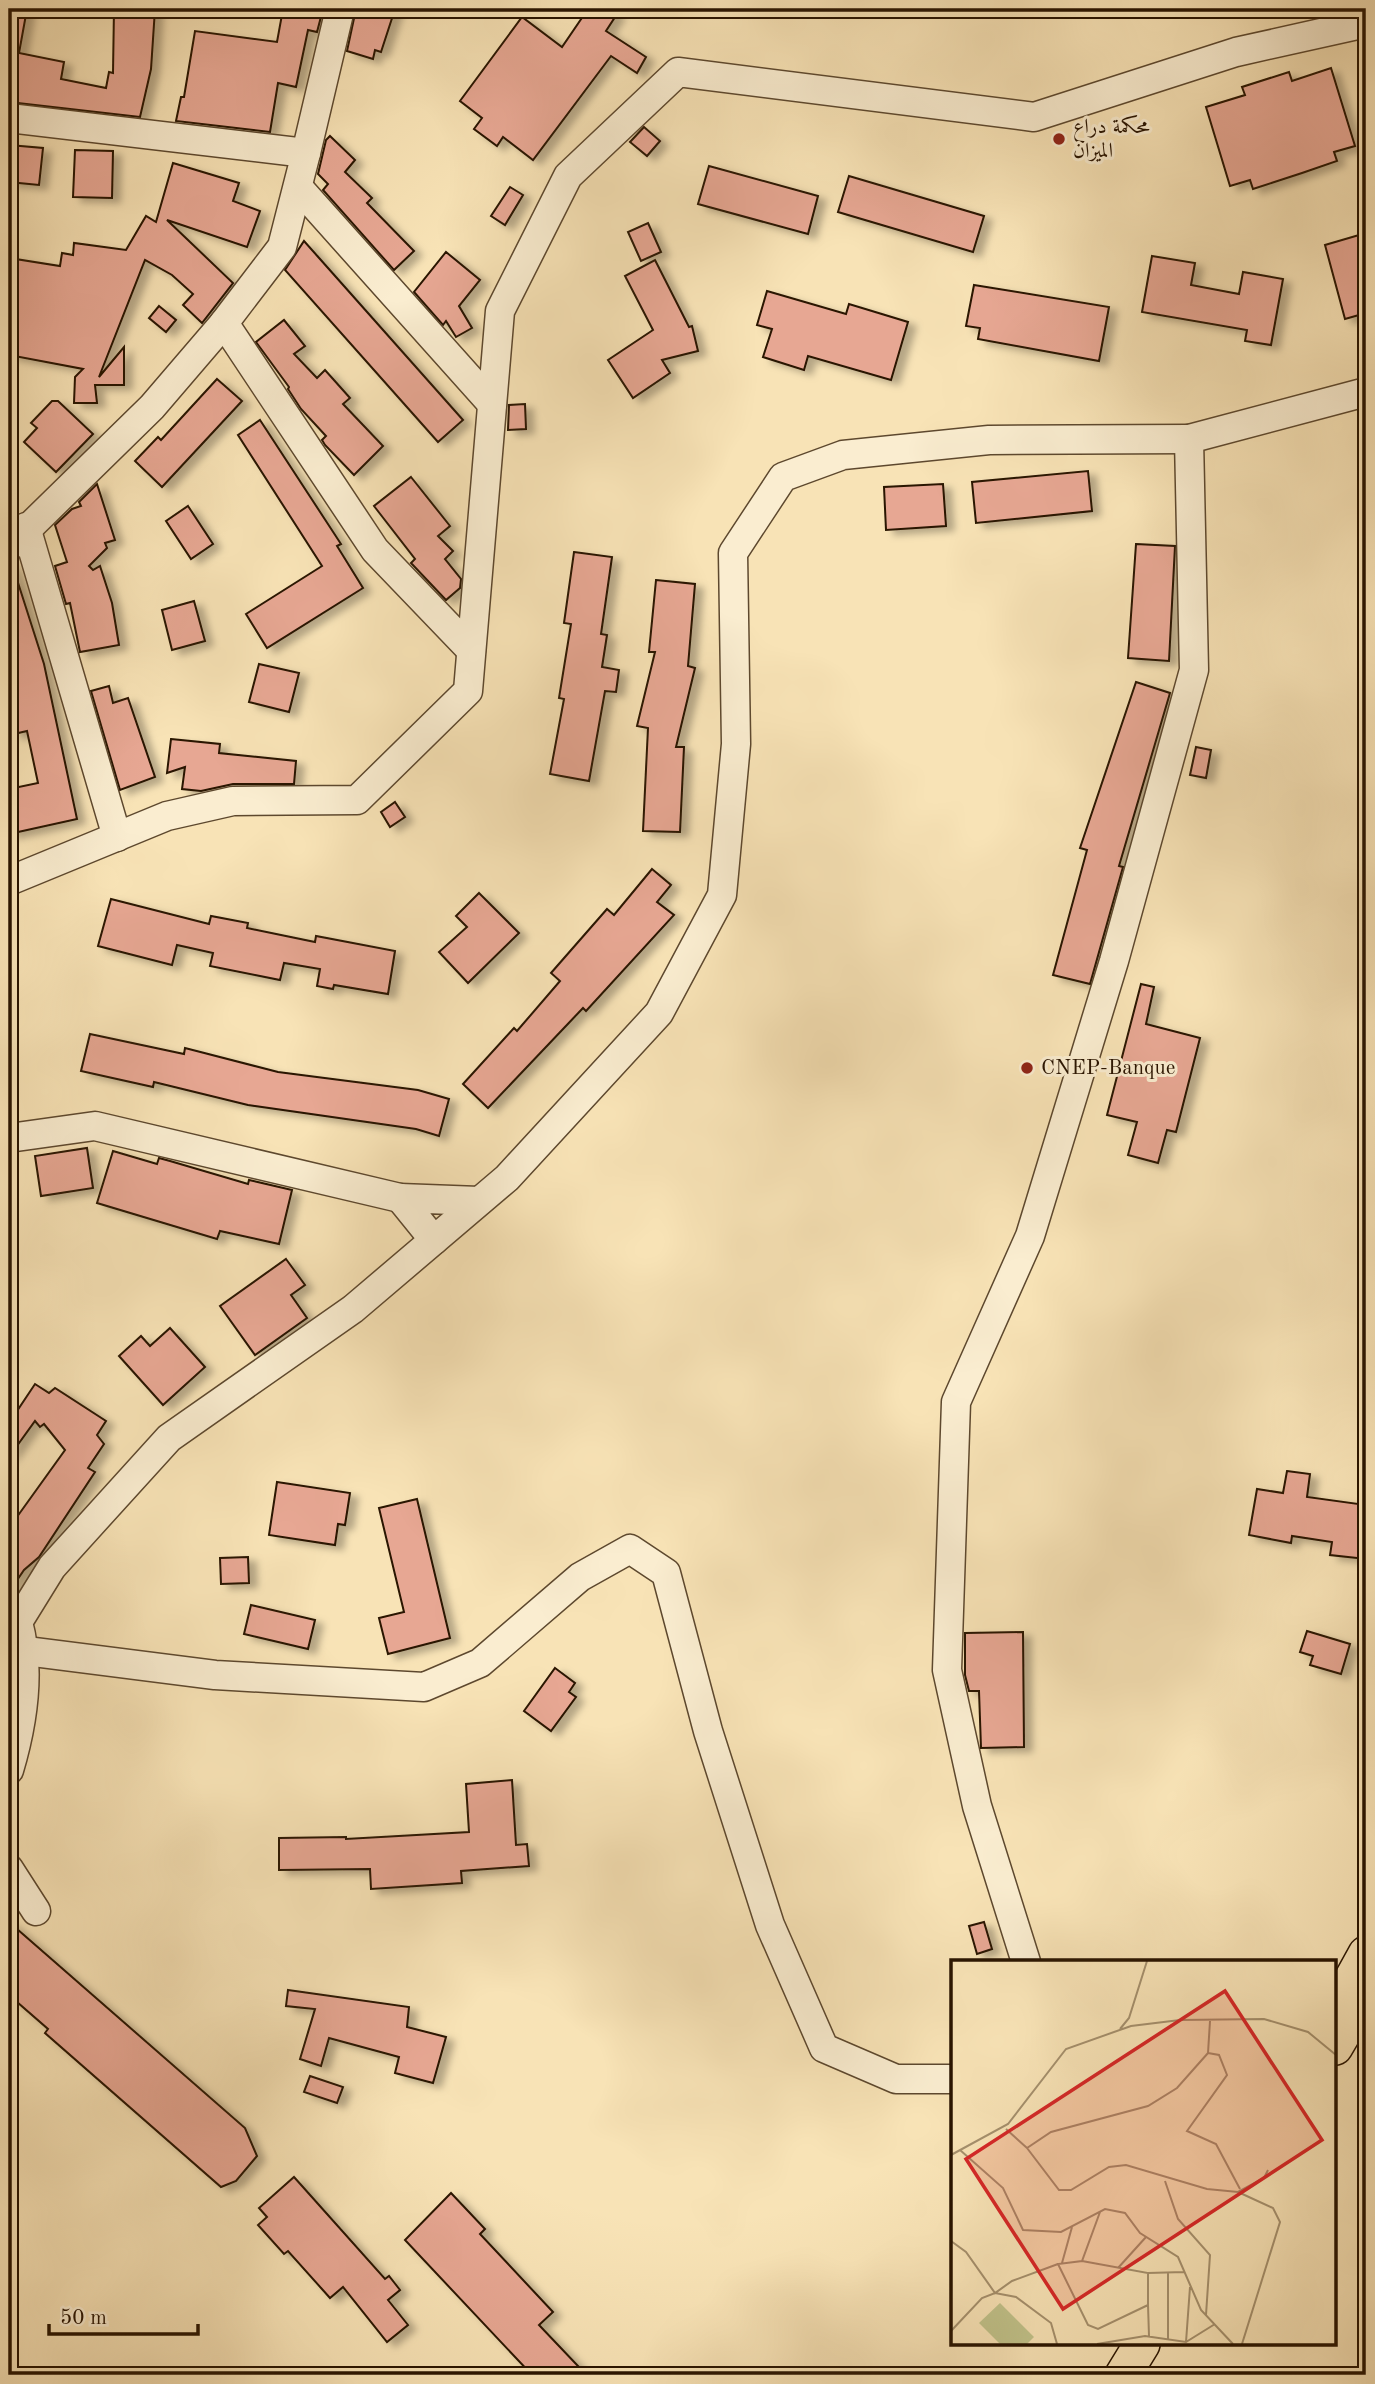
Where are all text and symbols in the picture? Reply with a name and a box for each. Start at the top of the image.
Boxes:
place label: محكمة دراع الميزان [1073,115,1150,162]
marker: محكمة دراع الميزان [1051,131,1067,147]
place label: CNEP-Banque [1041,1058,1175,1079]
marker: CNEP-Banque [1019,1060,1035,1076]
inset map [951,1960,1336,2346]
scale bar [49,2293,198,2337]
text: 50 m [60,2308,107,2329]

